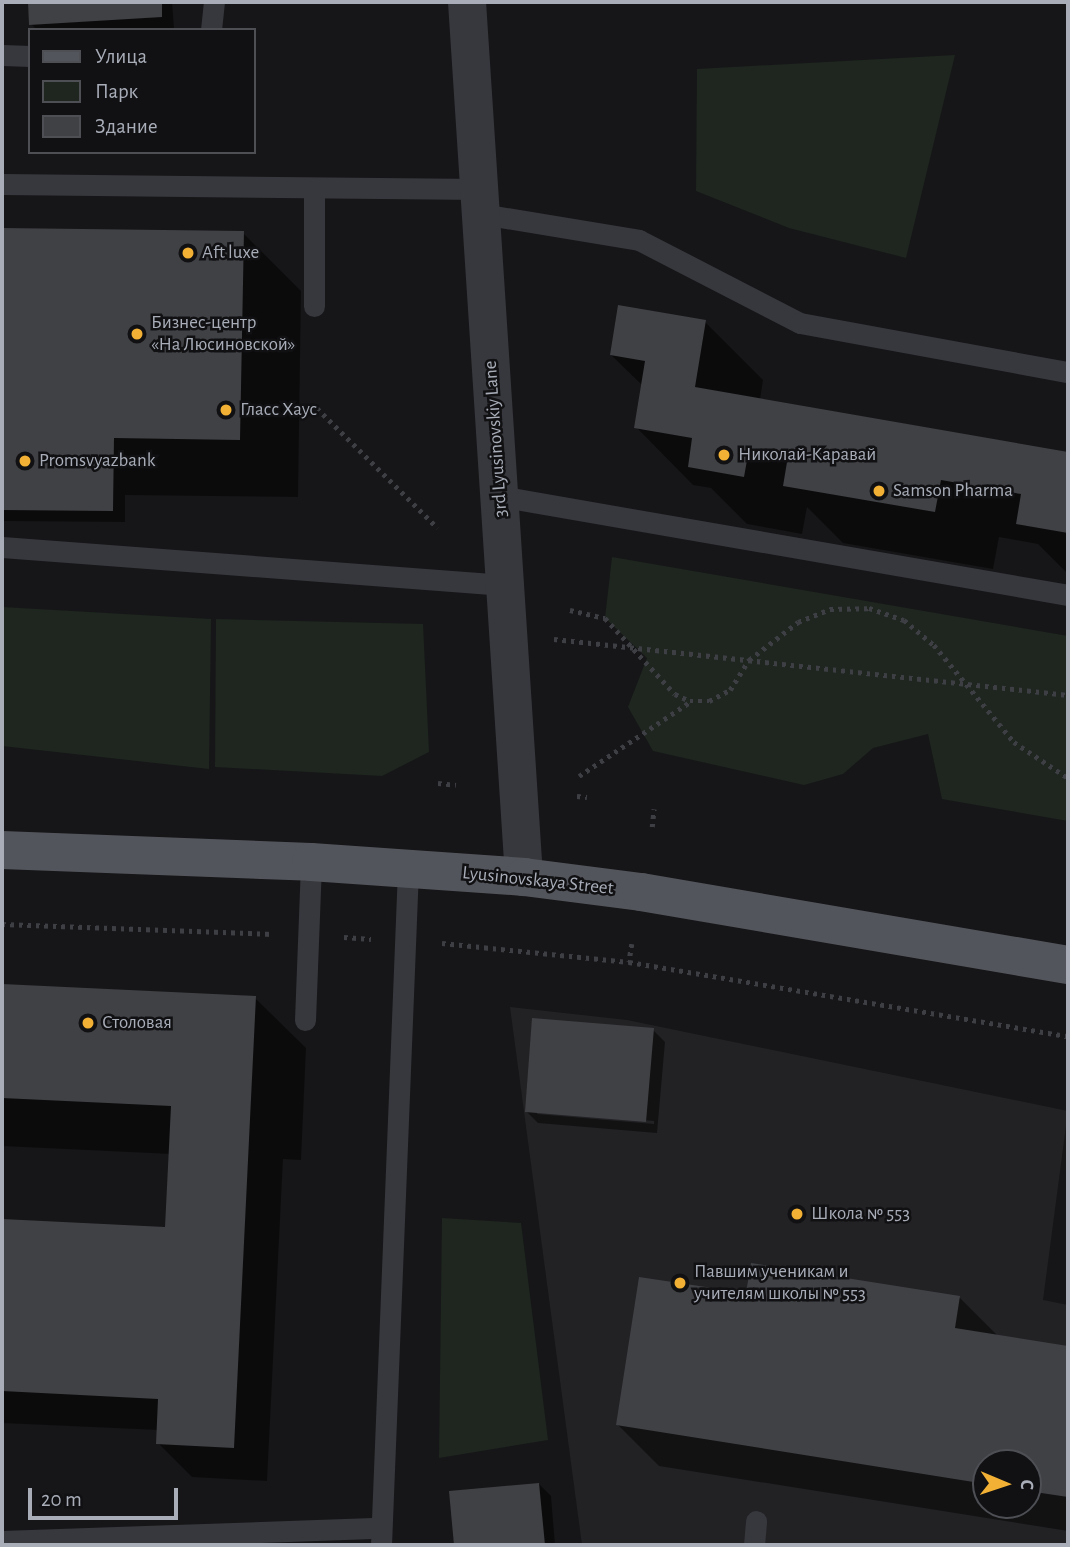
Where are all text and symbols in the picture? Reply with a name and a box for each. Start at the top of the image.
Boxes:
legend [28,28,256,154]
text: Улица [95,46,147,67]
text: Парк [95,81,138,102]
text: Здание [95,116,158,137]
place label: Aft luxe [202,242,259,264]
marker: Aft luxe [180,245,196,261]
place label: Бизнес-центр «На Люсиновской» [151,312,295,356]
marker: Бизнес-центр «На Люсиновской» [129,326,145,342]
street label: 3rd Lyusinovskiy Lane [479,360,513,518]
place label: Гласс Хаус [240,399,317,421]
marker: Гласс Хаус [218,402,234,418]
place label: Николай-Каравай [738,444,876,466]
marker: Николай-Каравай [716,447,732,463]
place label: Promsvyazbank [39,450,155,472]
marker: Promsvyazbank [17,453,33,469]
place label: Samson Pharma [893,480,1013,502]
marker: Samson Pharma [871,483,887,499]
street label: Lyusinovskaya Street [461,862,615,900]
place label: Столовая [102,1012,172,1034]
marker: Столовая [80,1015,96,1031]
place label: Школа № 553 [811,1203,910,1225]
marker: Школа № 553 [789,1206,805,1222]
place label: Павшим ученикам и учителям школы № 553 [694,1261,866,1305]
marker: Павшим ученикам и учителям школы № 553 [672,1275,688,1291]
north arrow [972,1449,1042,1519]
scale bar [32,1474,182,1518]
text: С [1017,1479,1036,1490]
text: 20 m [41,1489,82,1510]

